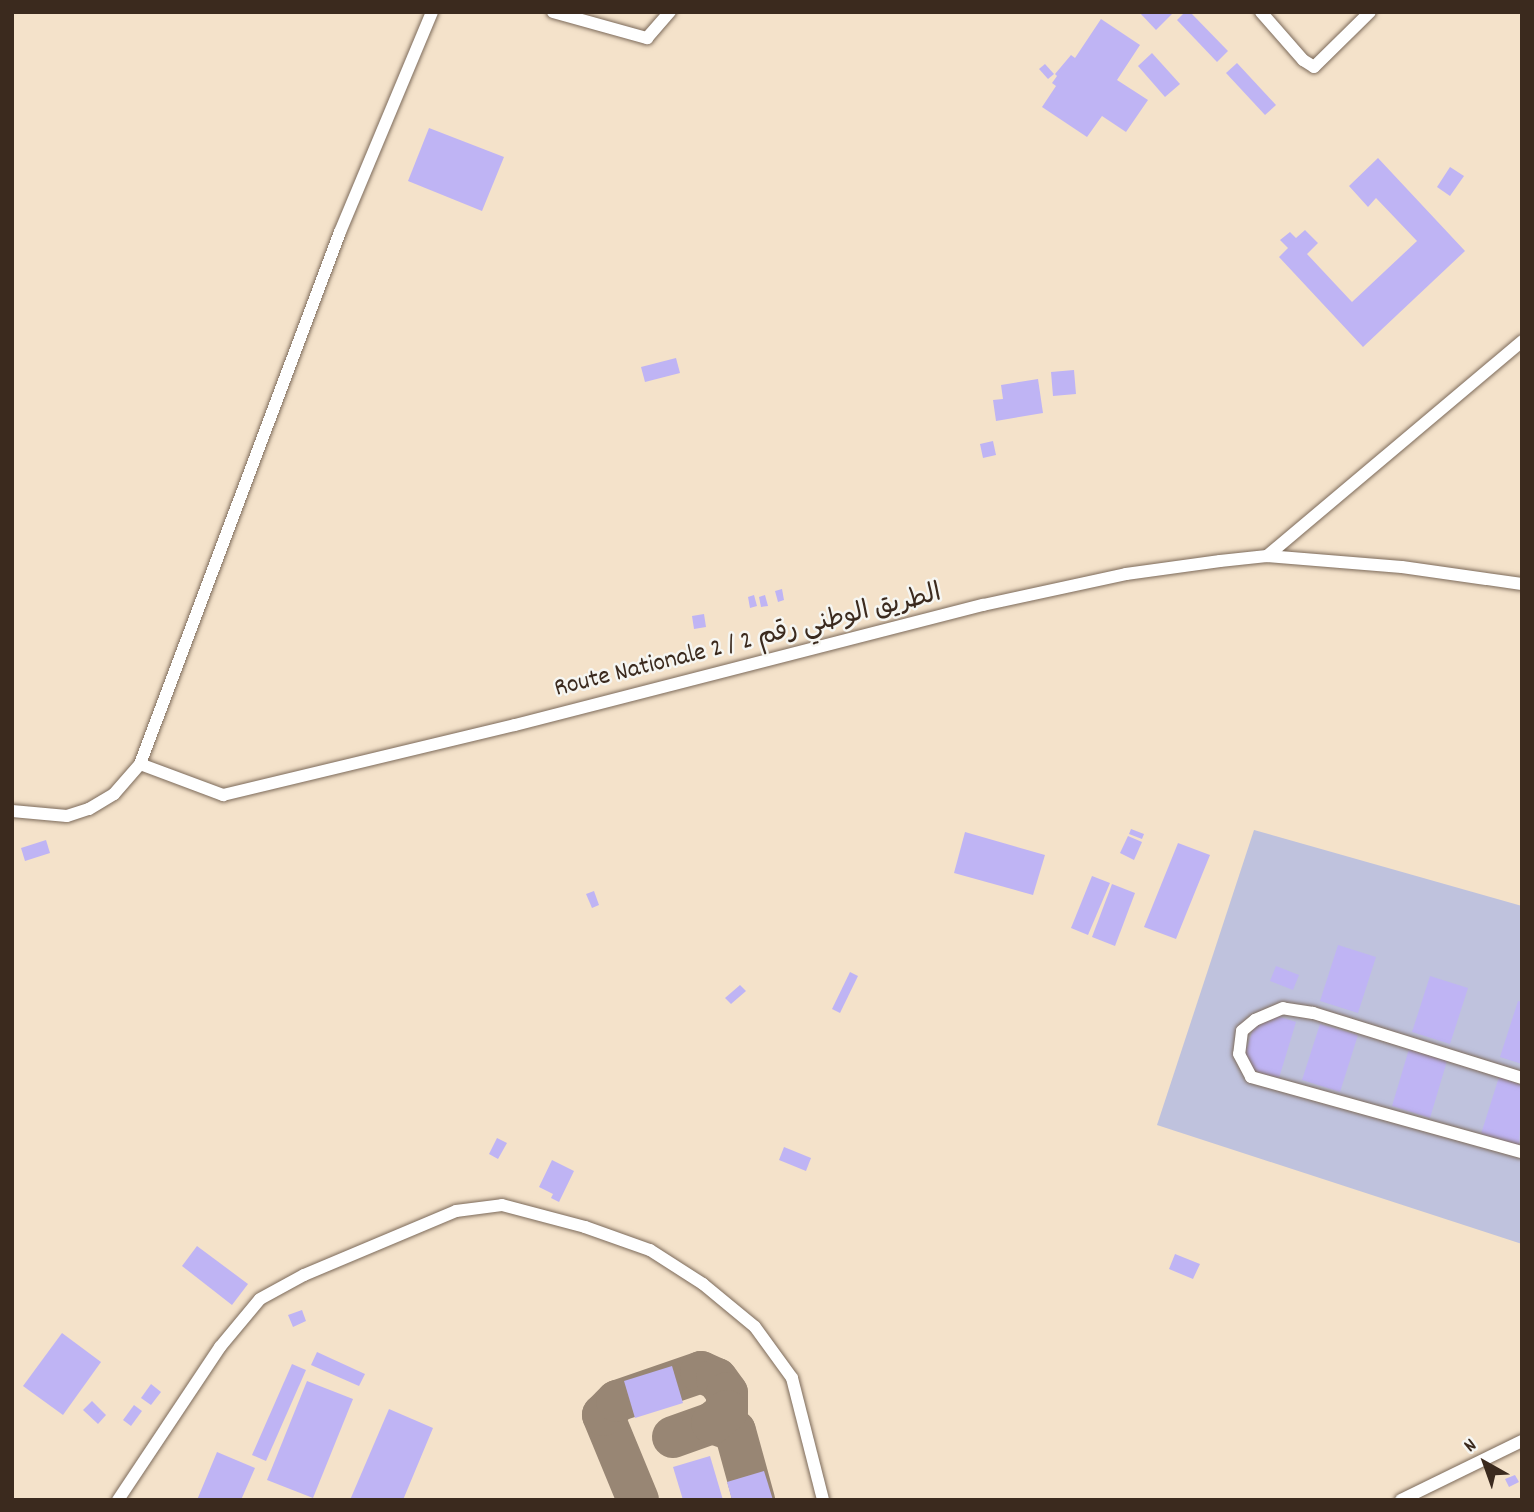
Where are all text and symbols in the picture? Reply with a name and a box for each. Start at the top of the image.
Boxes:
street label: Route Nationale 2 / الطريق الوطني رقم 2 [551,579,945,705]
north arrow [1450,1428,1520,1498]
text: N [1459,1433,1483,1460]

